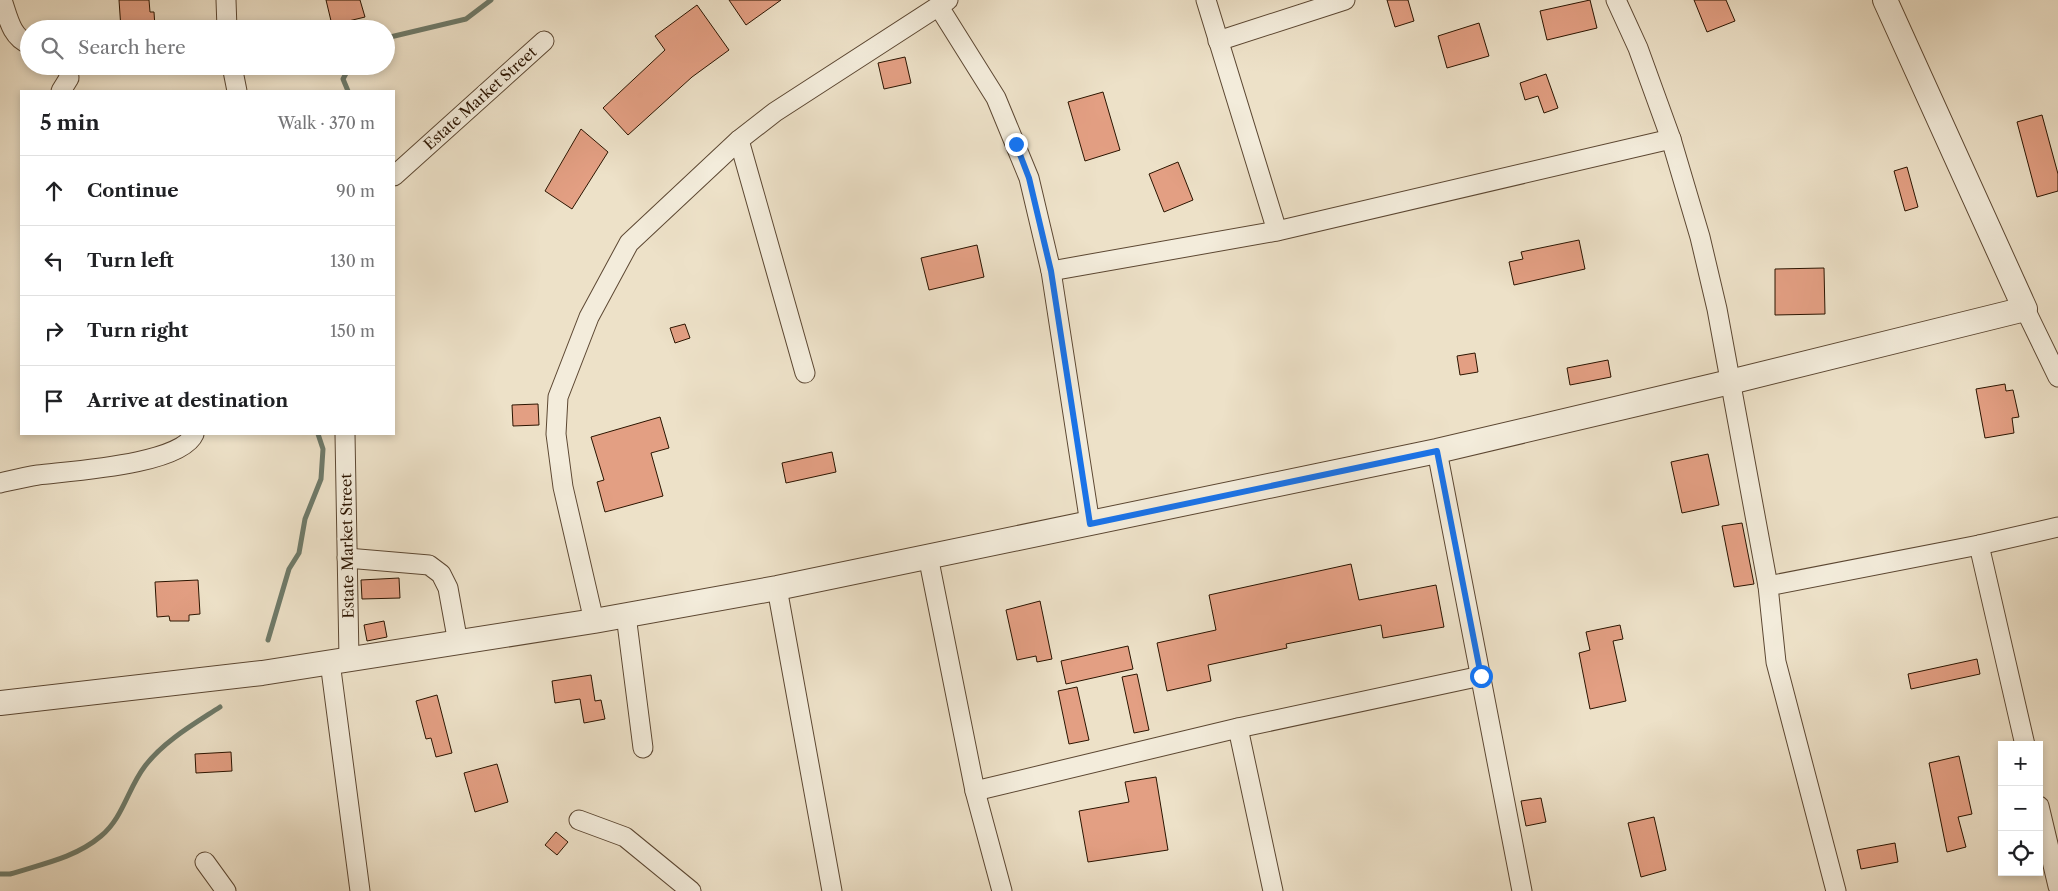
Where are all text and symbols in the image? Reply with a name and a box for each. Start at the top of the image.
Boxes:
search box [20,20,395,75]
icon: search [38,34,66,62]
text: Search here [78,36,186,59]
street label: Estate Market Street [420,42,541,154]
text: 5 min [40,110,100,135]
text: Walk · 370 m [278,113,375,133]
route end [1005,133,1028,156]
icon: ahead [40,177,68,205]
text: Continue [87,179,179,202]
text: 90 m [336,181,375,201]
icon: left [40,247,68,275]
text: Turn left [87,249,174,272]
text: 130 m [330,251,375,271]
icon: right [40,317,68,345]
text: Turn right [87,319,188,342]
text: 150 m [330,321,375,341]
icon: arrive [40,387,68,415]
text: Arrive at destination [87,389,288,412]
street label: Estate Market Street [336,473,358,619]
route start [1470,665,1493,688]
map controls [1998,741,2043,876]
button: + [1998,741,2043,786]
button: − [1998,786,2043,831]
button: locate [1998,831,2043,876]

